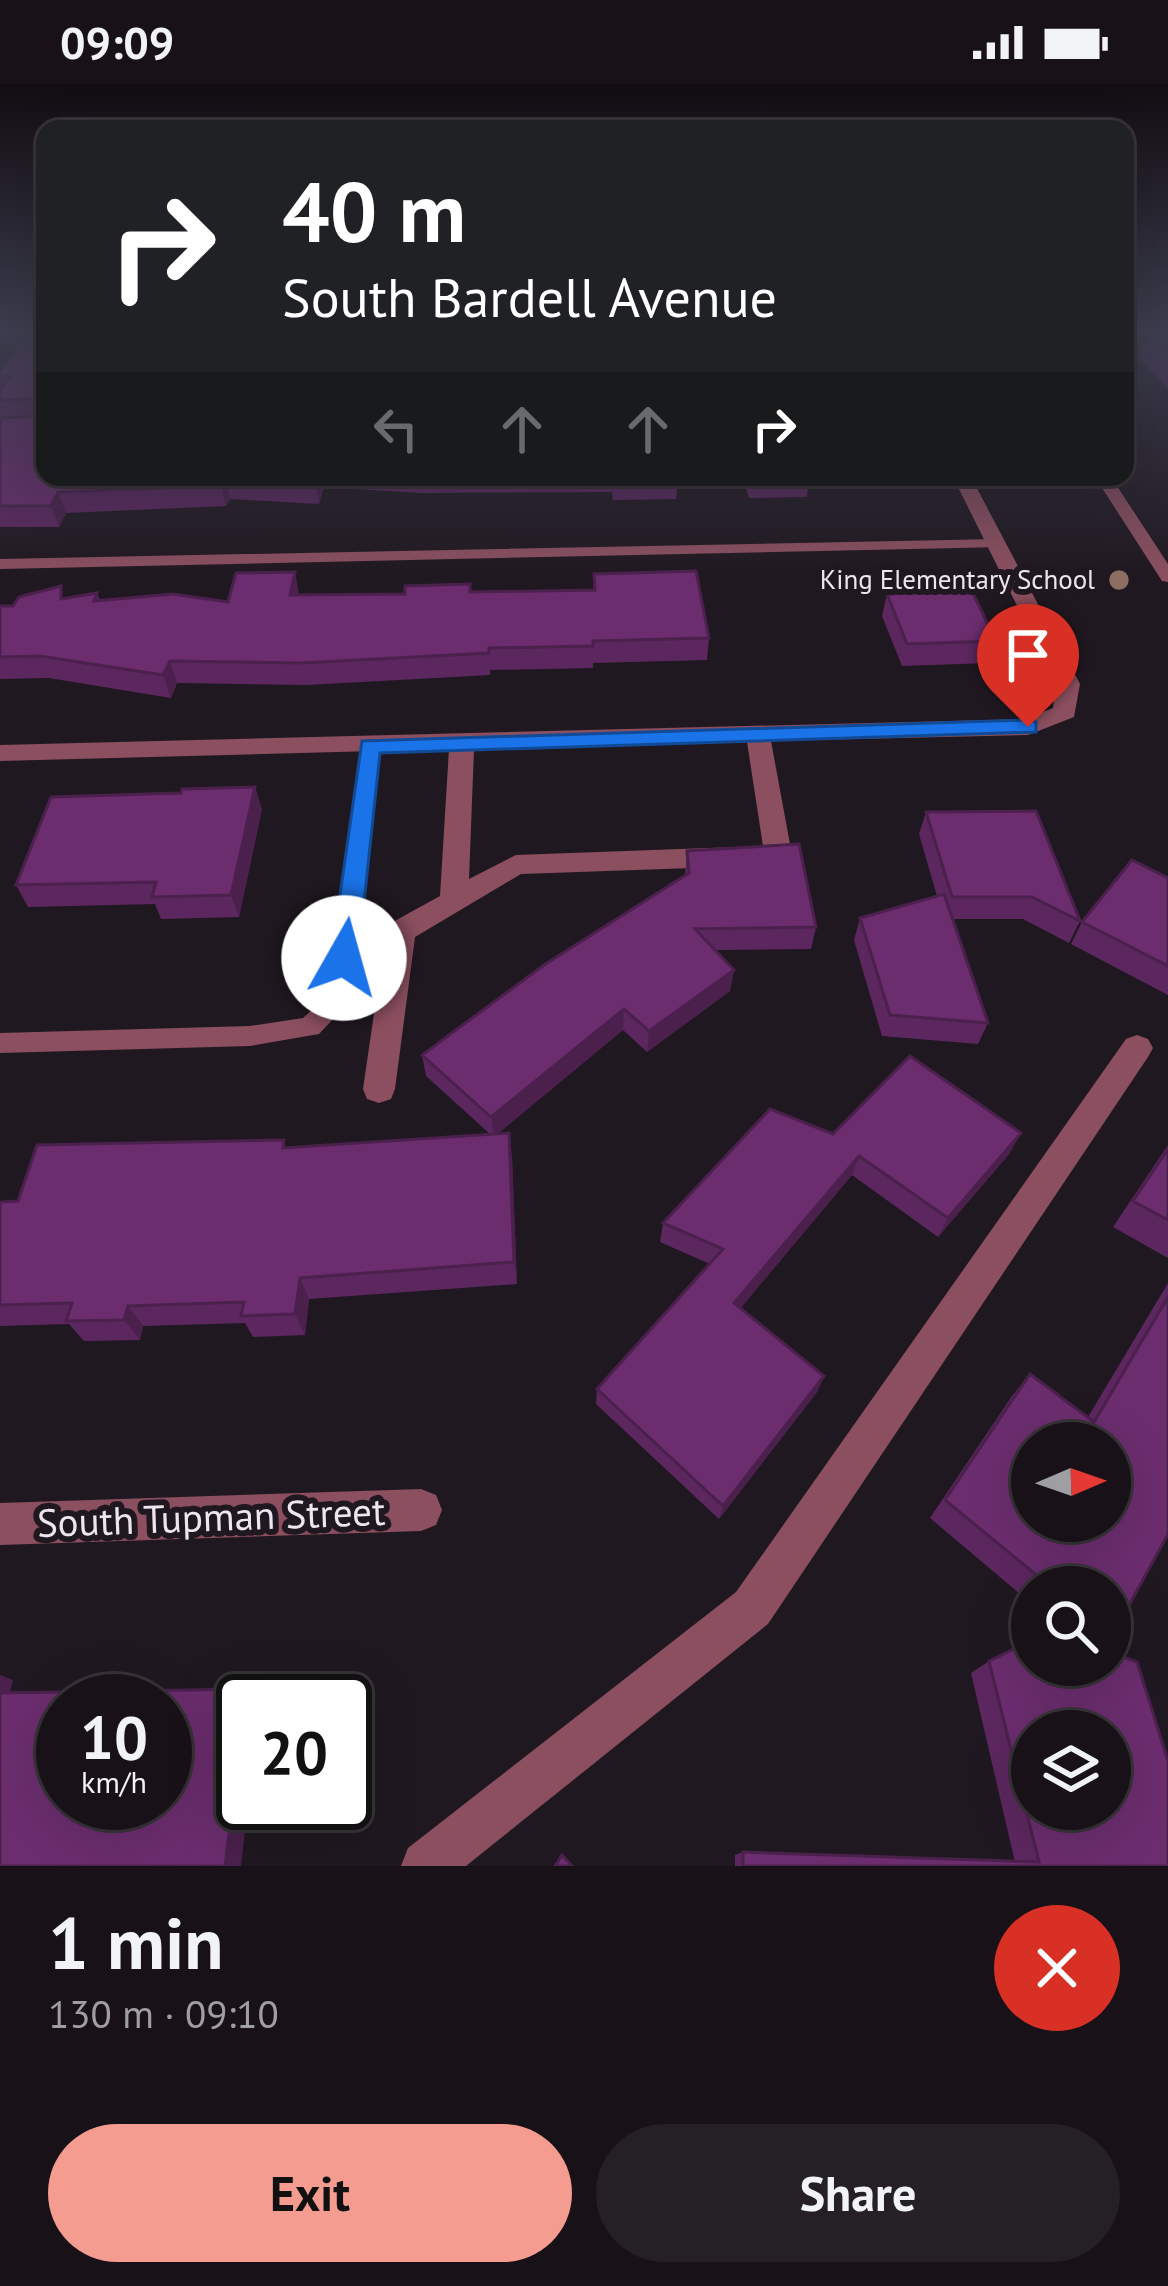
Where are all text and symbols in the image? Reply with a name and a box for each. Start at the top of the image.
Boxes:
text: 09:09 [60,13,174,71]
text: 40 m [282,156,466,265]
icon: right [84,168,240,324]
text: South Bardell Avenue [282,262,777,332]
icon: left [363,396,429,462]
icon: ahead [489,396,555,462]
icon: ahead [615,396,681,462]
icon: right [741,396,807,462]
place label: King Elementary School [820,562,1095,596]
marker: King Elementary School [1106,567,1132,593]
pin [977,604,1079,727]
icon: arrive [995,622,1061,688]
position arrow [281,895,407,1021]
north arrow [1011,1422,1131,1542]
map controls [1011,1422,1131,1830]
street label: South Tupman Street [36,1485,386,1548]
button: search [1011,1566,1131,1686]
speed limit sign: 20 [216,1674,372,1830]
text: 10 [80,1698,148,1776]
button: layers [1011,1710,1131,1830]
text: km/h [81,1762,147,1801]
text: 1 min [48,1896,224,1989]
button: close [994,1905,1120,2031]
text: 130 m · 09:10 [48,1988,279,2039]
button: Exit [48,2124,572,2262]
button: Share [596,2124,1120,2262]

